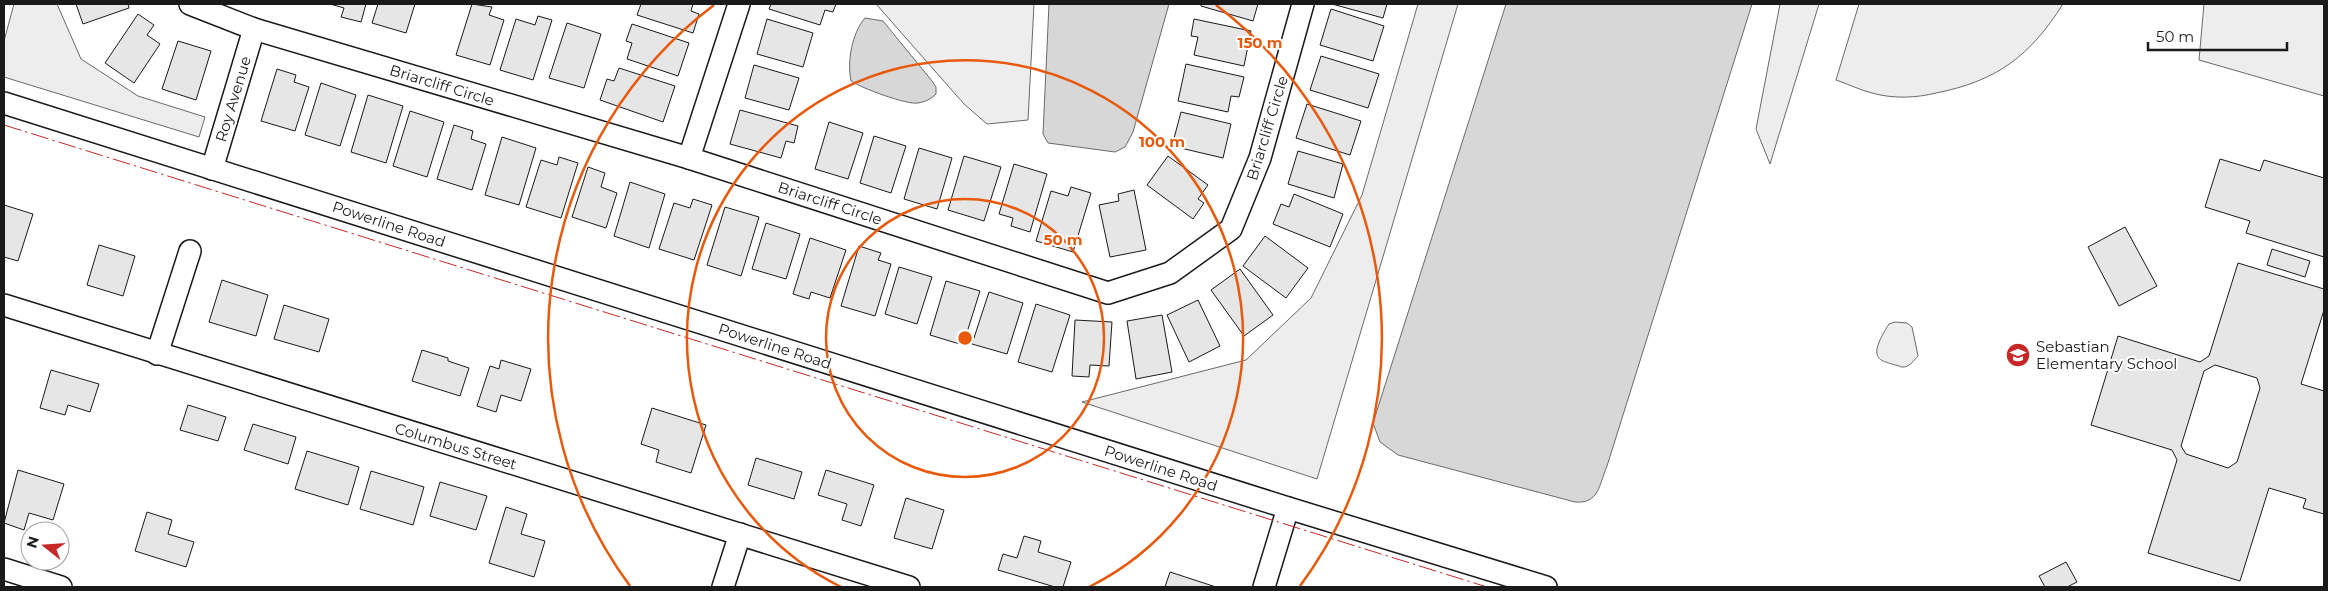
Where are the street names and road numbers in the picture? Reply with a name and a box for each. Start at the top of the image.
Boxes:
street label: Roy Avenue [211,54,255,144]
street label: Briarcliff Circle [387,60,497,110]
street label: Briarcliff Circle [1242,73,1292,183]
street label: Briarcliff Circle [776,177,884,229]
street label: Powerline Road [330,197,448,251]
street label: Powerline Road [716,319,834,373]
street label: Columbus Street [393,418,519,474]
street label: Powerline Road [1102,441,1220,495]

